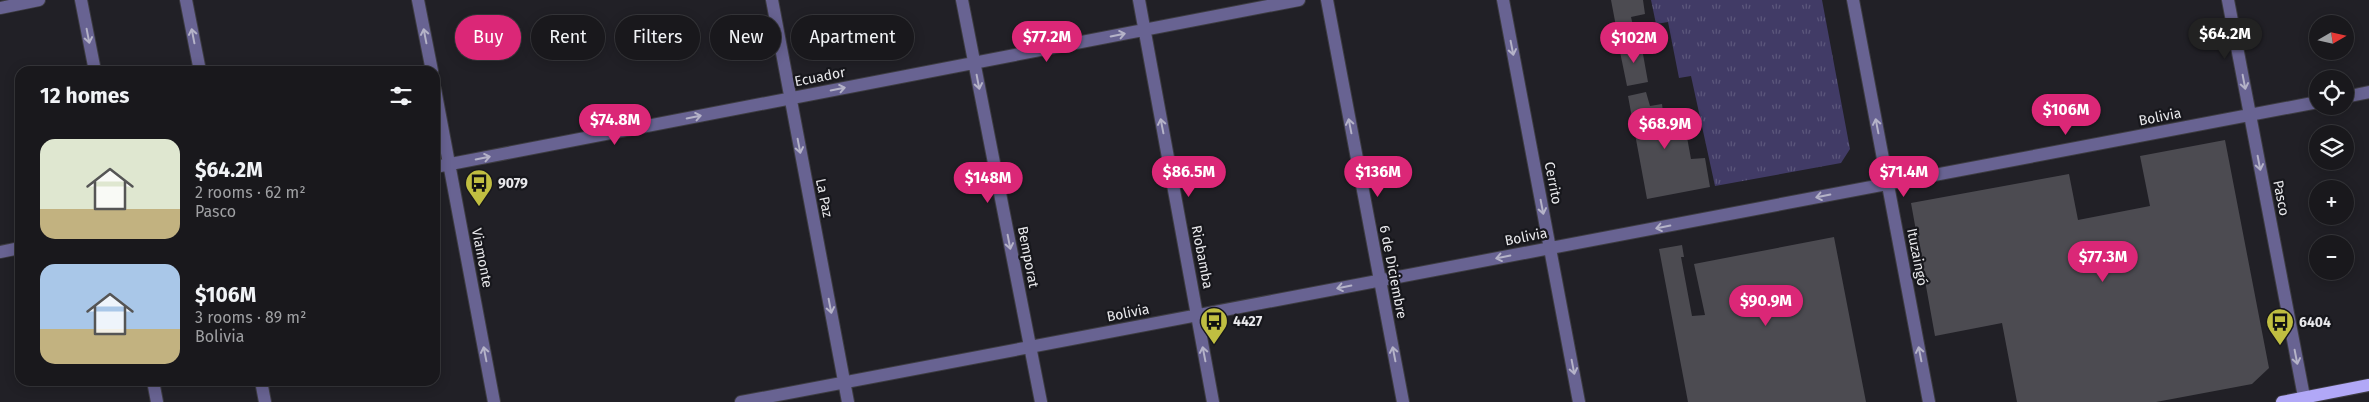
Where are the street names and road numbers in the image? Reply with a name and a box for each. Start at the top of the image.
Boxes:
street label: Ecuador [793,64,847,90]
street label: Bolivia [2137,105,2183,129]
street label: Cerrito [1541,160,1565,206]
street label: La Paz [812,177,836,219]
street label: Pasco [2269,179,2293,217]
street label: Riobamba [1188,224,1216,290]
street label: 6 de Diciembre [1376,224,1410,320]
street label: Bemporat [1014,225,1042,290]
street label: Bolivia [1503,225,1549,249]
street label: Viamonte [468,227,496,289]
street label: Ituzaingó [1903,227,1931,287]
street label: Bolivia [1105,301,1151,325]

